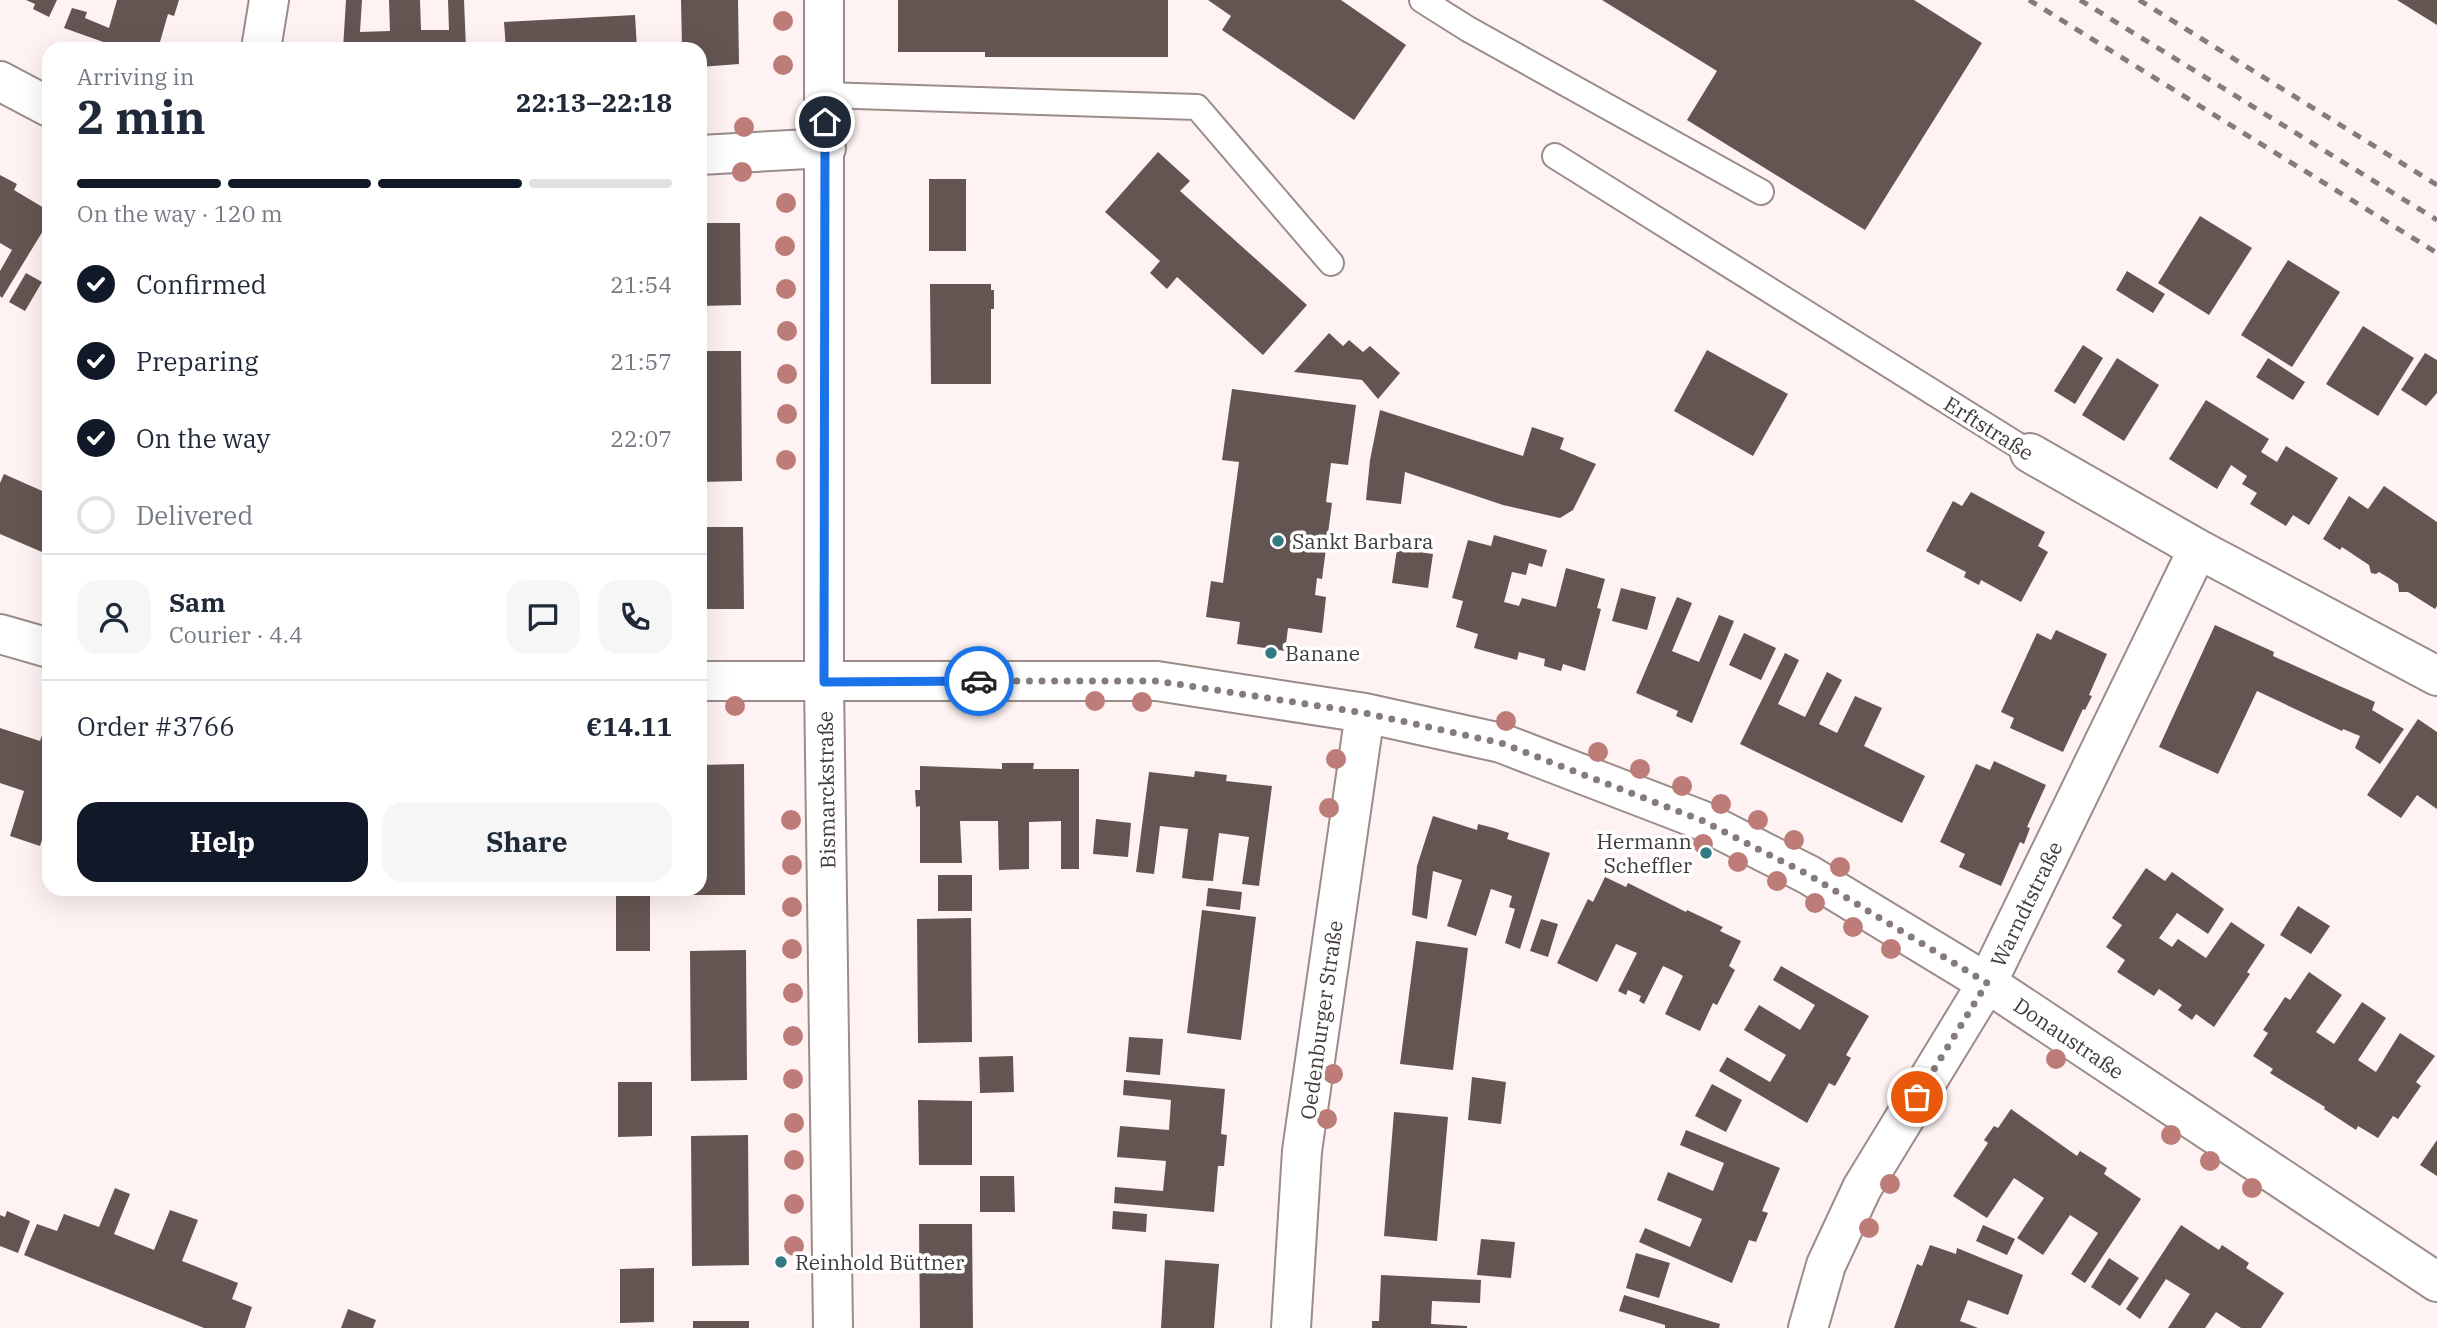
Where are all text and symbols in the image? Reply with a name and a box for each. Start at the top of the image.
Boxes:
text: Arriving in [77,61,194,91]
text: 22:13–22:18 [516,85,672,119]
text: 2 min [77,87,206,147]
pin [795,92,855,152]
icon: home [806,103,844,141]
text: On the way · 120 m [77,198,283,228]
icon: check [77,265,115,303]
text: Confirmed [136,267,267,301]
text: 21:54 [610,269,672,299]
icon: check [77,342,115,380]
text: Preparing [136,344,258,378]
text: 21:57 [610,346,672,376]
street label: Erftstraße [1939,389,2039,467]
icon: check [77,419,115,457]
text: On the way [136,421,270,455]
text: 22:07 [610,423,672,453]
text: Delivered [136,498,253,532]
place label: Sankt Barbara [1292,527,1433,555]
marker: Sankt Barbara [1270,533,1286,549]
button: person [77,580,151,654]
button: chat [506,580,580,654]
button: phone [598,580,672,654]
text: Sam [169,585,225,619]
text: Courier · 4.4 [169,619,303,649]
place label: Banane [1285,639,1360,667]
marker: Banane [1263,645,1279,661]
courier [944,646,1014,716]
icon: car [960,662,998,700]
text: Order #3766 [77,709,235,743]
text: €14.11 [586,709,672,743]
street label: Bismarckstraße [811,711,841,869]
button: Help [77,802,368,882]
button: Share [382,802,672,882]
place label: Hermann Scheffler [1597,827,1693,879]
street label: Warndtstraße [1984,837,2068,971]
marker: Hermann Scheffler [1698,845,1714,861]
street label: Oedenburger Straße [1293,919,1349,1121]
street label: Donaustraße [2008,991,2130,1085]
pin [1887,1067,1947,1127]
icon: bag [1898,1078,1936,1116]
place label: Reinhold Büttner [795,1248,965,1276]
marker: Reinhold Büttner [773,1254,789,1270]

